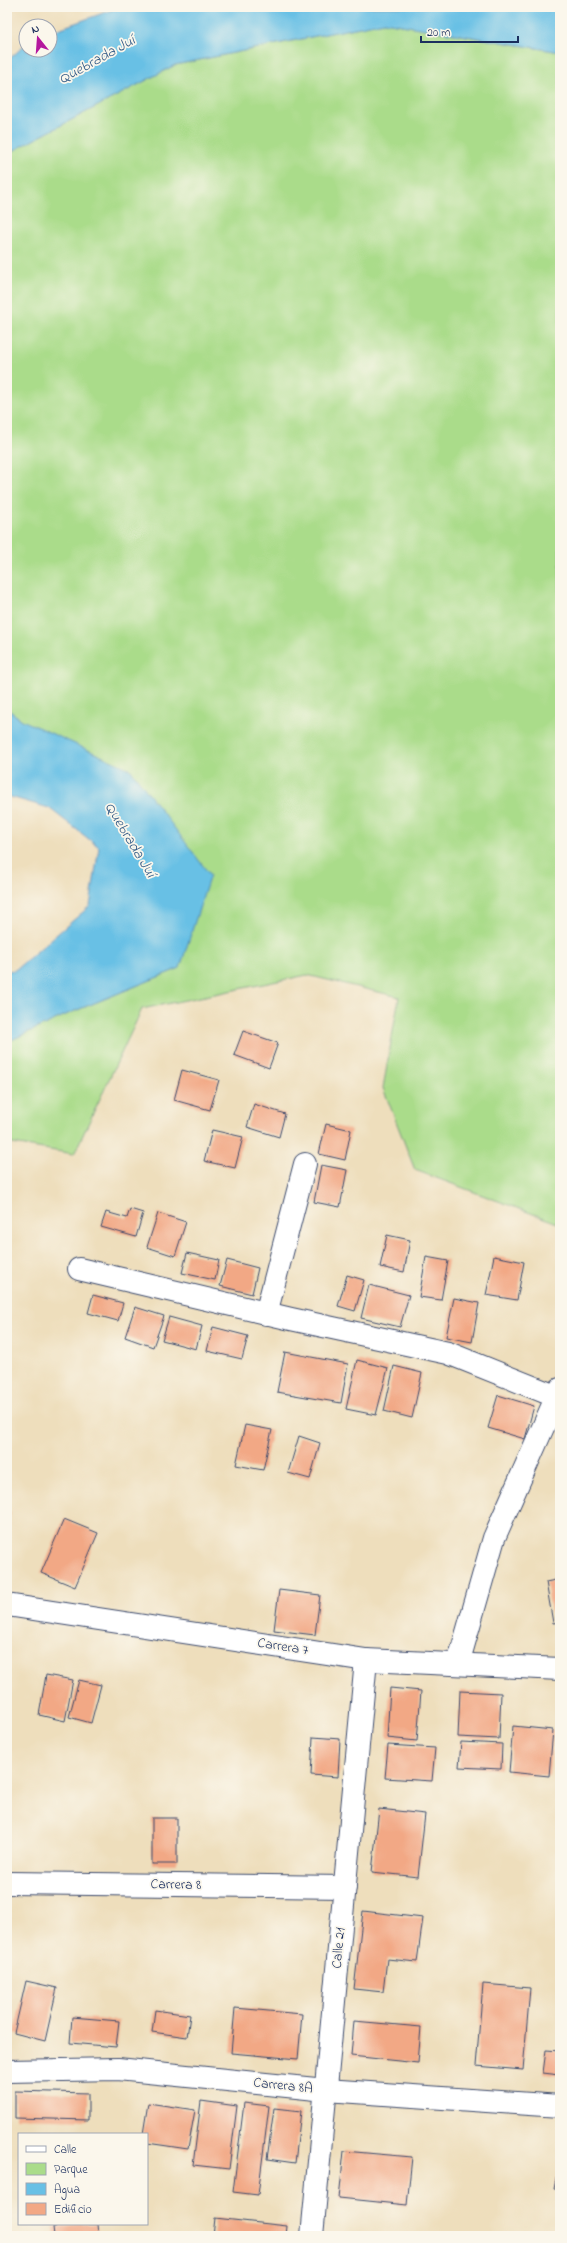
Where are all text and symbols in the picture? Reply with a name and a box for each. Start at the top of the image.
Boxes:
north arrow [18,18,58,58]
scale bar [421,18,518,44]
text: N [29,21,41,38]
text: 20 m [427,24,450,42]
water label: Quebrada Juí [55,29,141,90]
water label: Quebrada Juí [99,798,162,884]
street label: Carrera 7 [256,1633,310,1661]
street label: Carrera 8 [150,1874,202,1896]
street label: Calle 21 [327,1926,351,1969]
street label: Carrera 8A [252,2072,314,2100]
legend [18,2133,148,2225]
text: Calle [54,2141,77,2159]
text: Parque [54,2161,88,2179]
text: Agua [54,2181,80,2200]
text: Edificio [54,2201,92,2219]

